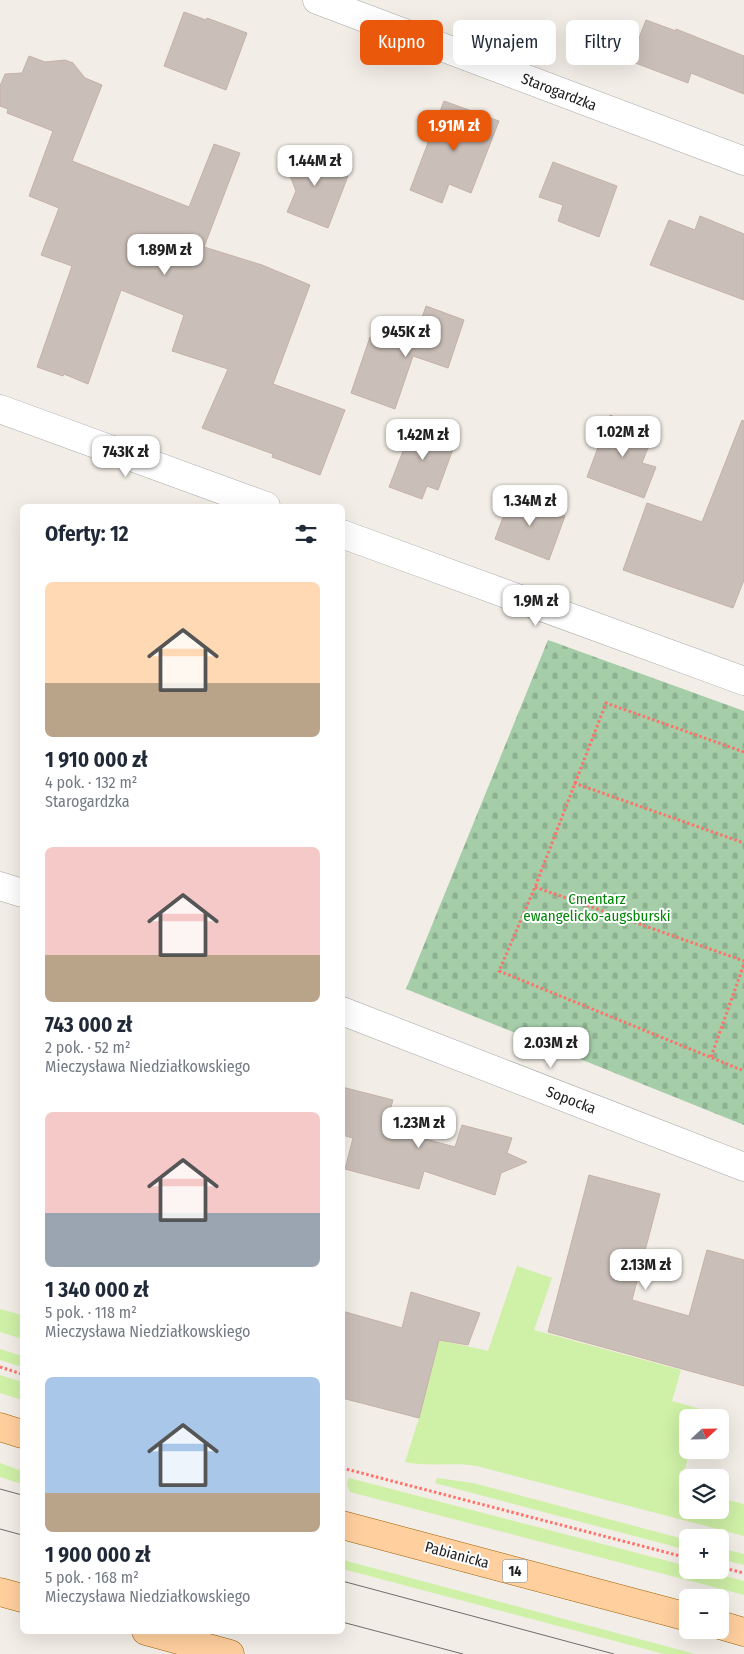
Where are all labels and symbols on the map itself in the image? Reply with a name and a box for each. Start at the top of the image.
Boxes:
street label: Starogardzka [519,69,599,115]
pin: 1.91M zł [402,110,506,152]
pin: 1.44M zł [263,144,367,187]
pin: 1.89M zł [113,234,217,276]
pin: 945K zł [360,316,452,358]
pin: 1.02M zł [571,416,675,458]
pin: 1.42M zł [371,418,475,461]
pin: 743K zł [80,436,172,478]
pin: 1.34M zł [478,484,582,527]
pin: 1.9M zł [490,584,582,627]
park label: Cmentarz ewangelicko-augsburski [523,890,671,925]
pin: 2.03M zł [499,1026,603,1069]
street label: Sopocka [544,1082,598,1118]
pin: 1.23M zł [367,1106,471,1149]
pin: 2.13M zł [594,1248,698,1291]
north arrow [679,1409,729,1459]
street label: Pabianicka [423,1538,491,1572]
road number: 14 [502,1560,528,1582]

